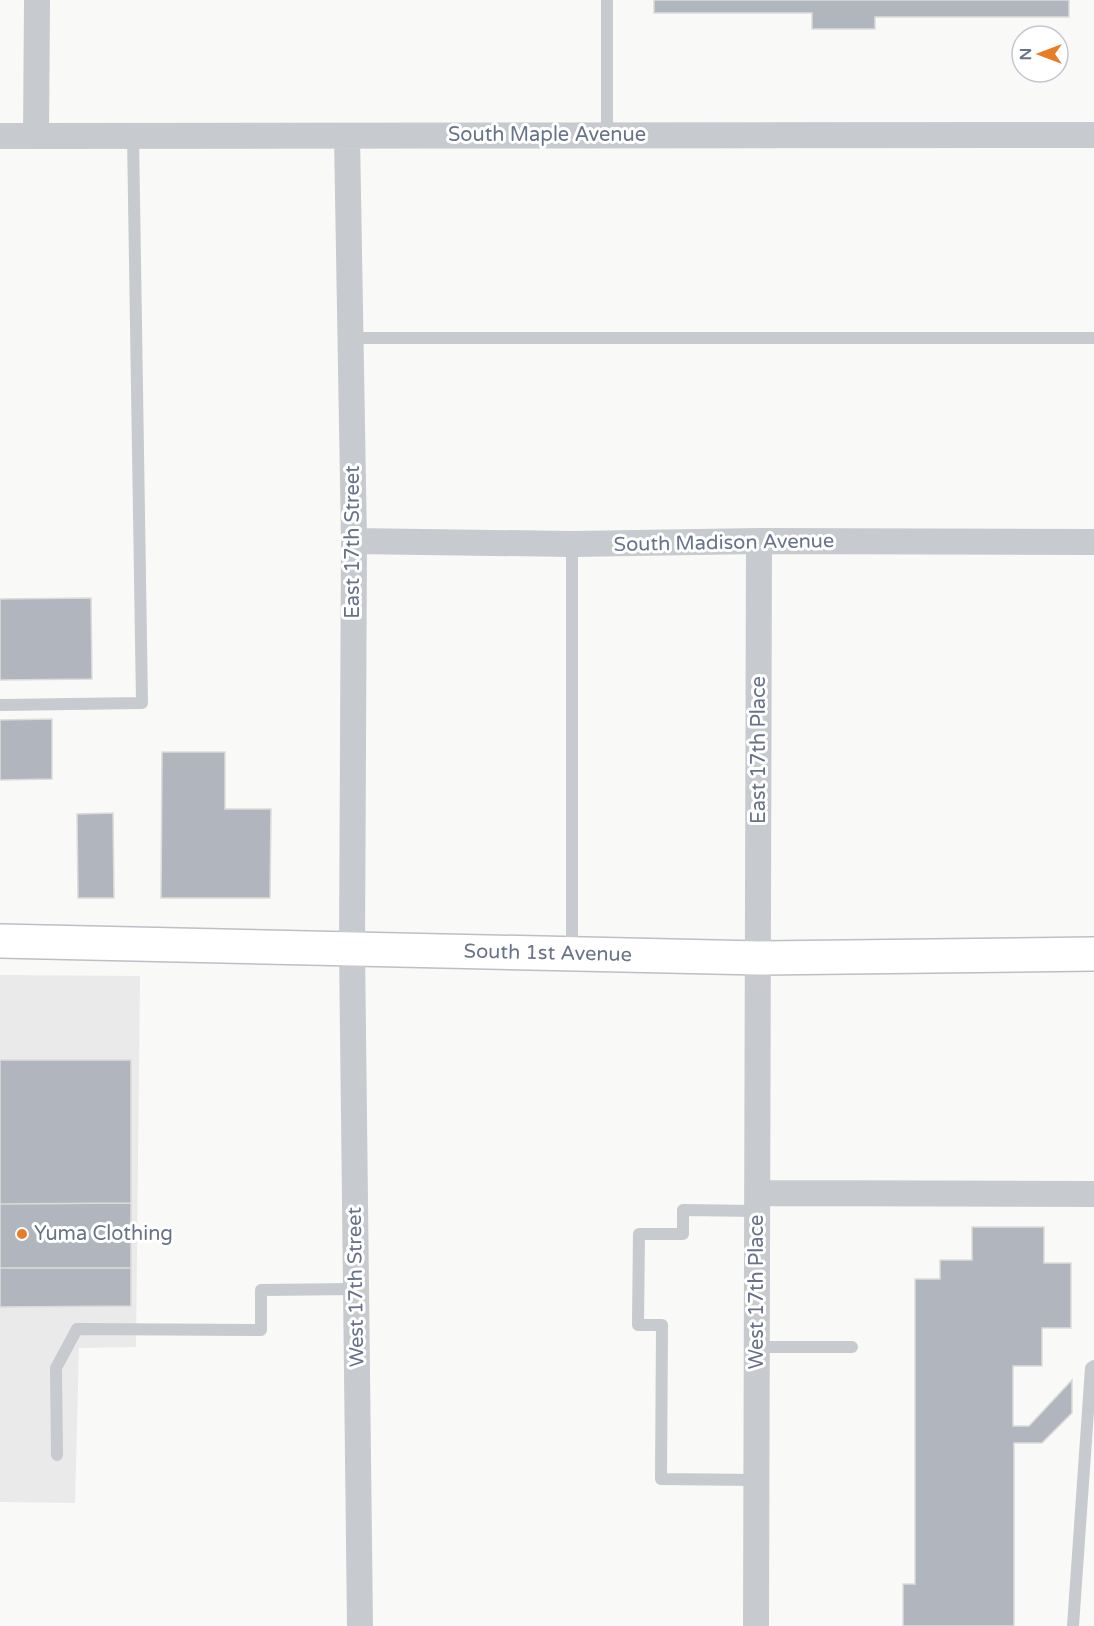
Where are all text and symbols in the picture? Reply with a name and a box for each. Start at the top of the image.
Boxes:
north arrow [1010,24,1070,84]
text: N [1016,48,1036,60]
street label: South Maple Avenue [448,123,646,147]
street label: East 17th Street [341,465,365,619]
street label: South Madison Avenue [614,529,834,557]
street label: East 17th Place [747,676,771,824]
street label: South 1st Avenue [463,939,632,967]
street label: West 17th Street [343,1206,369,1367]
street label: West 17th Place [745,1215,769,1369]
place label: Yuma Clothing [34,1222,173,1246]
marker: Yuma Clothing [15,1227,29,1241]

